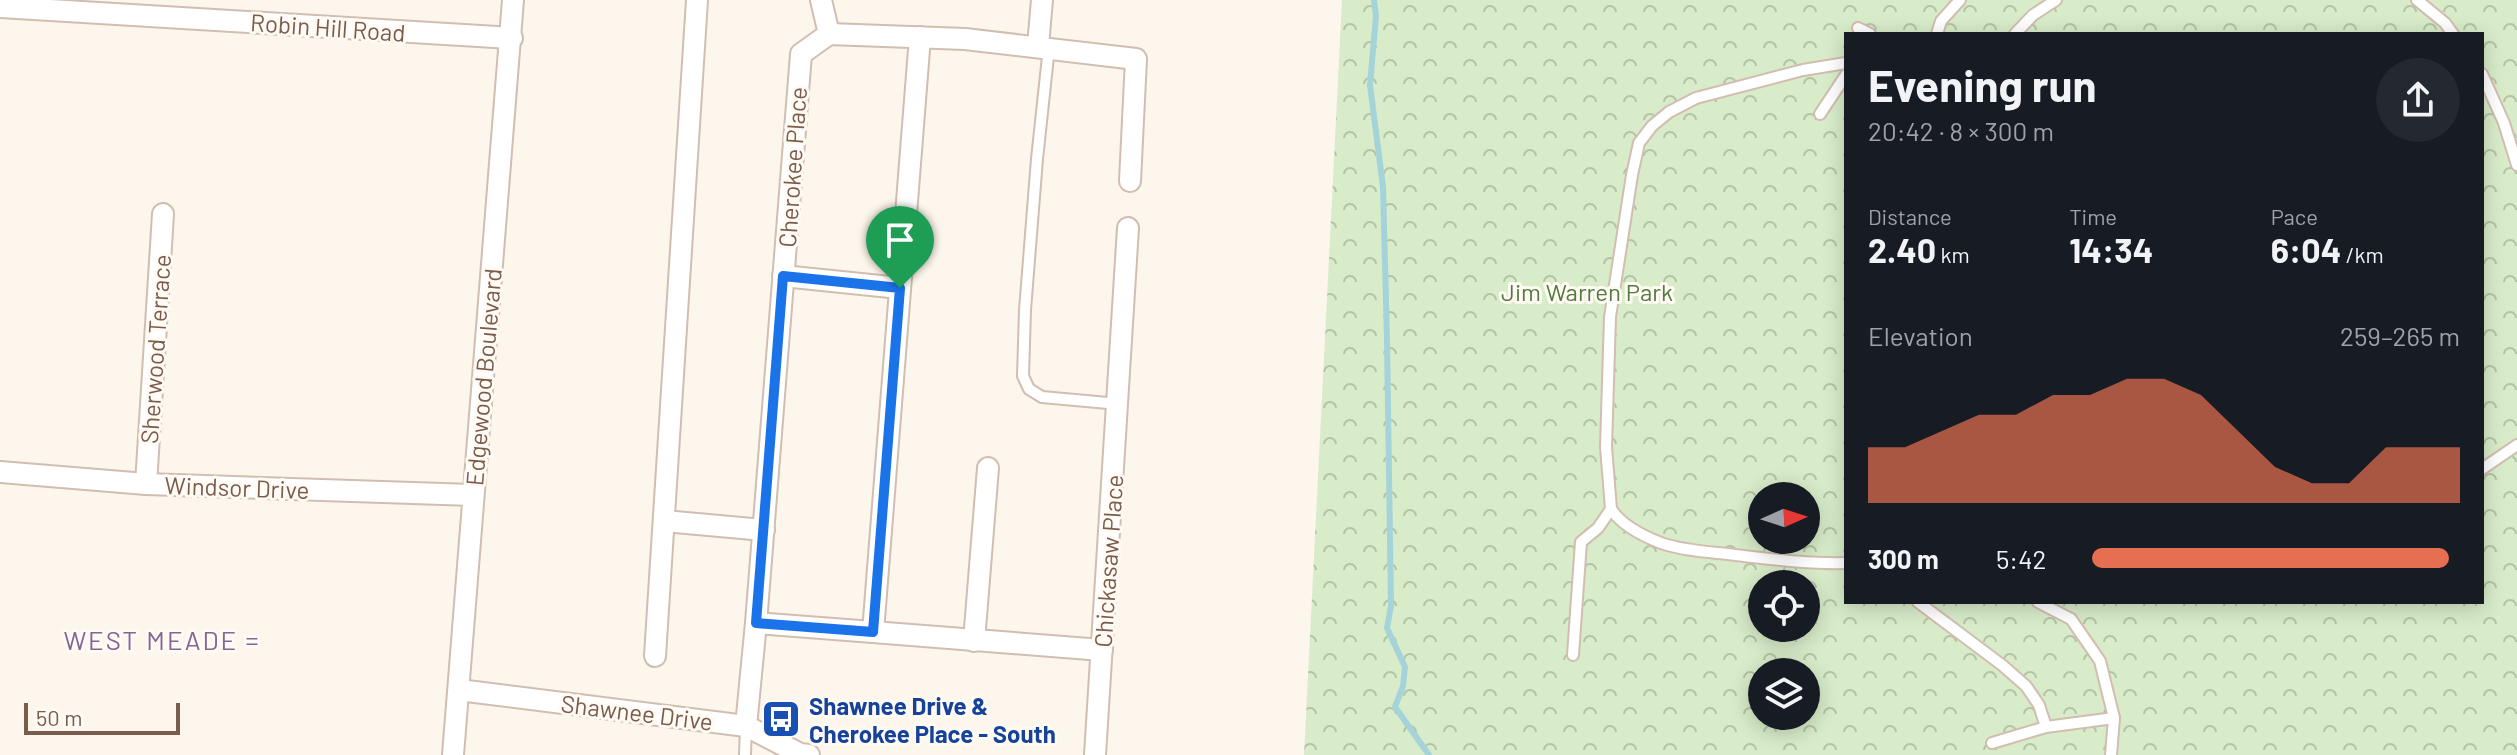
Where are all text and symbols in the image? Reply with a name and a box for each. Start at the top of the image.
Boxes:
street label: Robin Hill Road [249,7,407,47]
text: Evening run [1868,58,2097,111]
button: share [2376,58,2460,142]
street label: Cherokee Place [772,86,812,248]
text: 20:42 · 8 × 300 m [1868,115,2054,146]
text: Distance [1868,203,1952,229]
text: Time [2069,203,2117,229]
text: Pace [2271,203,2318,229]
pin [866,206,934,288]
icon: arrive [878,218,922,262]
text: 2.40 [1868,229,1936,270]
text: 14:34 [2069,229,2153,270]
text: 6:04 [2271,229,2341,270]
text: km [1936,241,1970,267]
text: /km [2341,241,2384,267]
street label: Sherwood Terrace [134,253,176,445]
street label: Edgewood Boulevard [459,267,507,487]
park label: Jim Warren Park [1501,277,1673,306]
text: Elevation [1868,320,1973,351]
text: 259–265 m [2340,320,2460,351]
street label: Windsor Drive [164,470,310,504]
street label: Chickasaw Place [1087,474,1129,648]
north arrow [1748,482,1820,554]
map controls [1748,482,1820,730]
text: 300 m [1868,543,1939,574]
text: 5:42 [1996,543,2046,574]
button: locate [1748,570,1820,642]
district label: WEST MEADE = [64,624,260,655]
button: layers [1748,658,1820,730]
street label: Shawnee Drive [559,688,715,736]
place label: Shawnee Drive & Cherokee Place - South [809,691,1056,748]
bus stop icon: Shawnee Drive & Cherokee Place - South [760,698,802,740]
scale bar [24,699,180,735]
text: 50 m [36,704,82,730]

